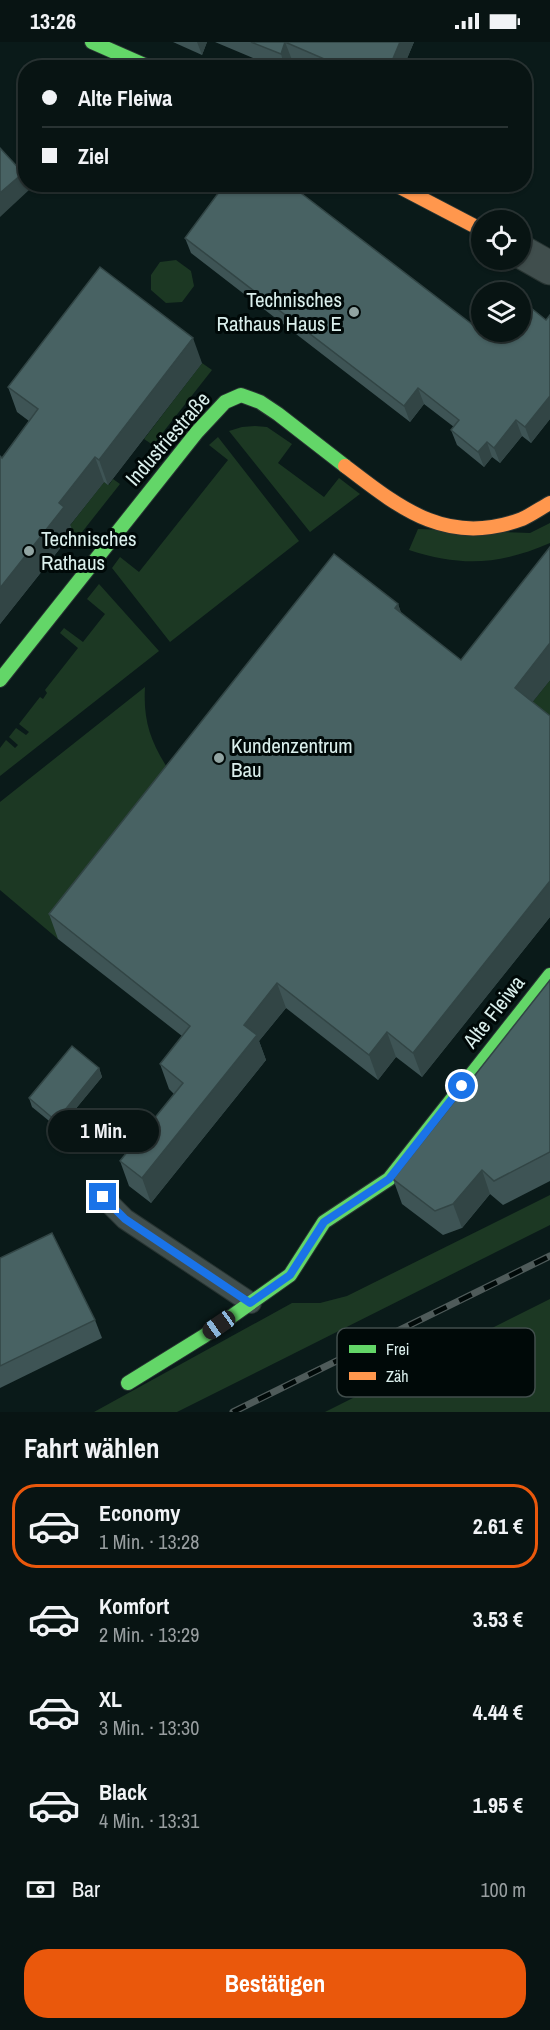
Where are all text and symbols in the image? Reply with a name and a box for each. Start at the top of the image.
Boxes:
text: 13:26 [30,6,76,36]
text: Alte Fleiwa [78,83,172,113]
text: Ziel [78,141,109,171]
map controls [471,210,531,342]
button: locate [471,210,531,270]
button: layers [471,282,531,342]
place label: Technisches Rathaus Haus E [217,285,342,338]
marker: Technisches Rathaus Haus E [347,305,361,319]
street label: Industriestraße [119,385,217,492]
place label: Technisches Rathaus [41,524,137,577]
marker: Technisches Rathaus [22,544,36,558]
place label: Kundenzentrum Bau [231,731,353,784]
marker: Kundenzentrum Bau [212,751,226,765]
street label: Alte Fleiwa [455,969,532,1055]
route start [448,1072,475,1099]
callout: 1 Min. [48,1110,158,1152]
text: 1 Min. [80,1117,127,1144]
route end [89,1183,116,1210]
car [199,1307,239,1343]
legend [337,1328,535,1397]
text: Frei [386,1338,409,1360]
text: Zäh [386,1365,409,1387]
text: Fahrt wählen [24,1430,160,1466]
text: Economy [99,1498,180,1528]
icon: car [27,1499,81,1553]
text: 2.61 € [473,1511,523,1541]
text: 1 Min. · 13:28 [99,1528,199,1555]
text: Komfort [99,1591,169,1621]
icon: car [27,1592,81,1646]
text: 3.53 € [473,1604,523,1634]
text: 2 Min. · 13:29 [99,1621,199,1648]
text: XL [99,1684,122,1714]
icon: car [27,1685,81,1739]
text: 4.44 € [473,1697,523,1727]
text: 3 Min. · 13:30 [99,1714,199,1741]
text: Black [99,1777,147,1807]
icon: car [27,1778,81,1832]
text: 1.95 € [473,1790,523,1820]
text: 4 Min. · 13:31 [99,1807,199,1834]
icon: cash [24,1873,57,1906]
text: Bar [72,1874,100,1904]
text: 100 m [480,1876,526,1903]
button: Bestätigen [24,1949,526,2018]

